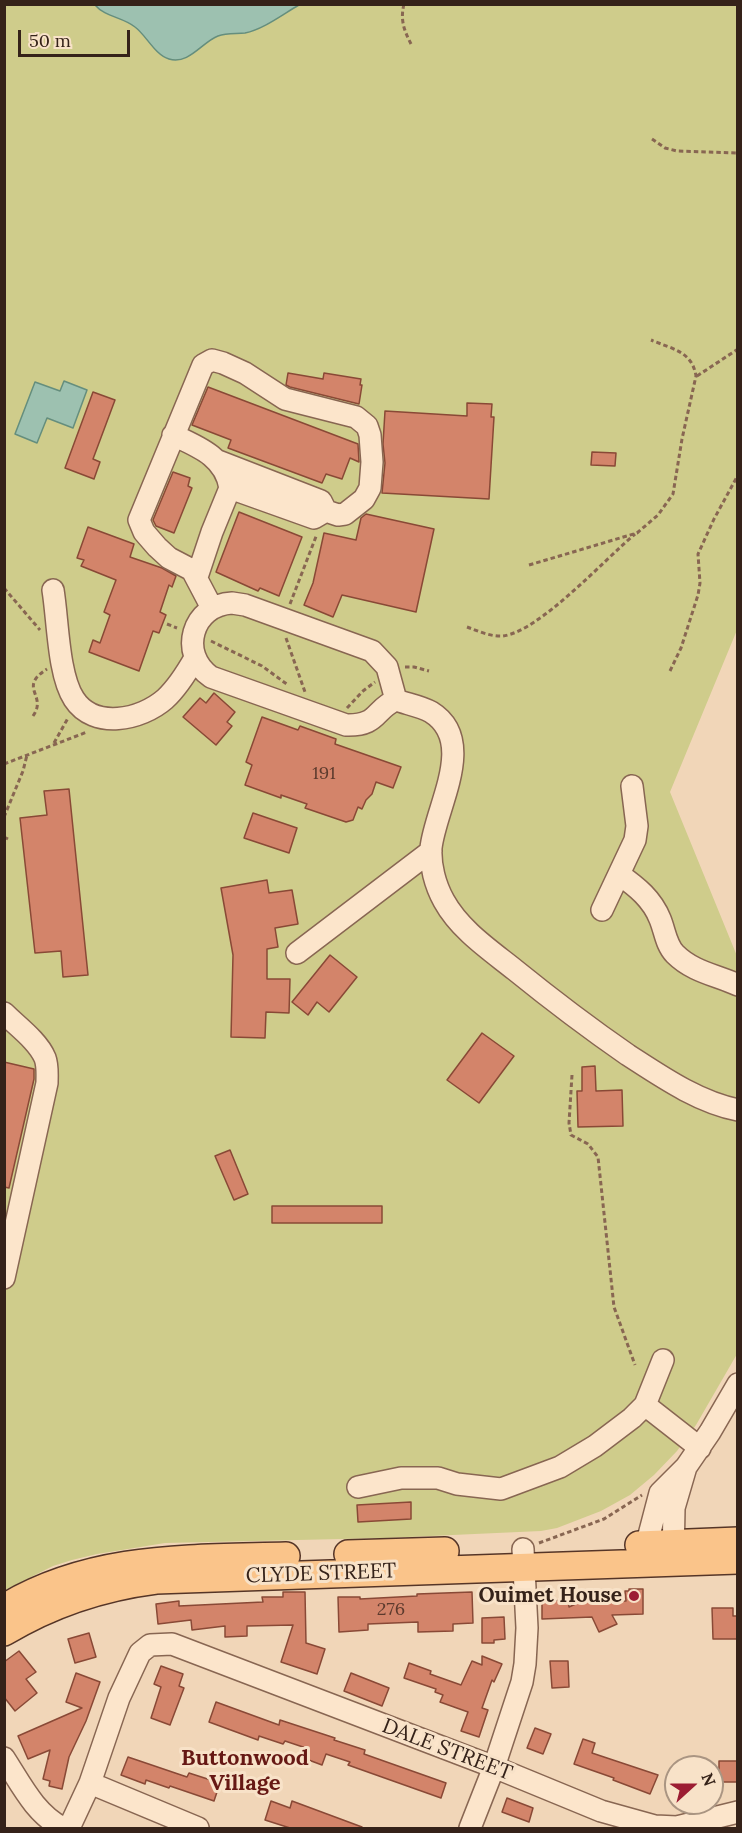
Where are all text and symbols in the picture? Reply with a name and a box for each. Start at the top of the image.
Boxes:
scale bar [21,18,134,56]
text: 50 m [29,29,71,52]
house number: 191 [312,763,336,785]
street label: CLYDE STREET [245,1559,397,1589]
place label: Ouimet House [478,1583,622,1609]
marker: Ouimet House [627,1589,641,1603]
house number: 276 [377,1599,405,1621]
street label: DALE STREET [378,1714,516,1786]
district label: Buttonwood Village [181,1746,309,1798]
north arrow [664,1755,724,1815]
text: N [697,1770,720,1789]

